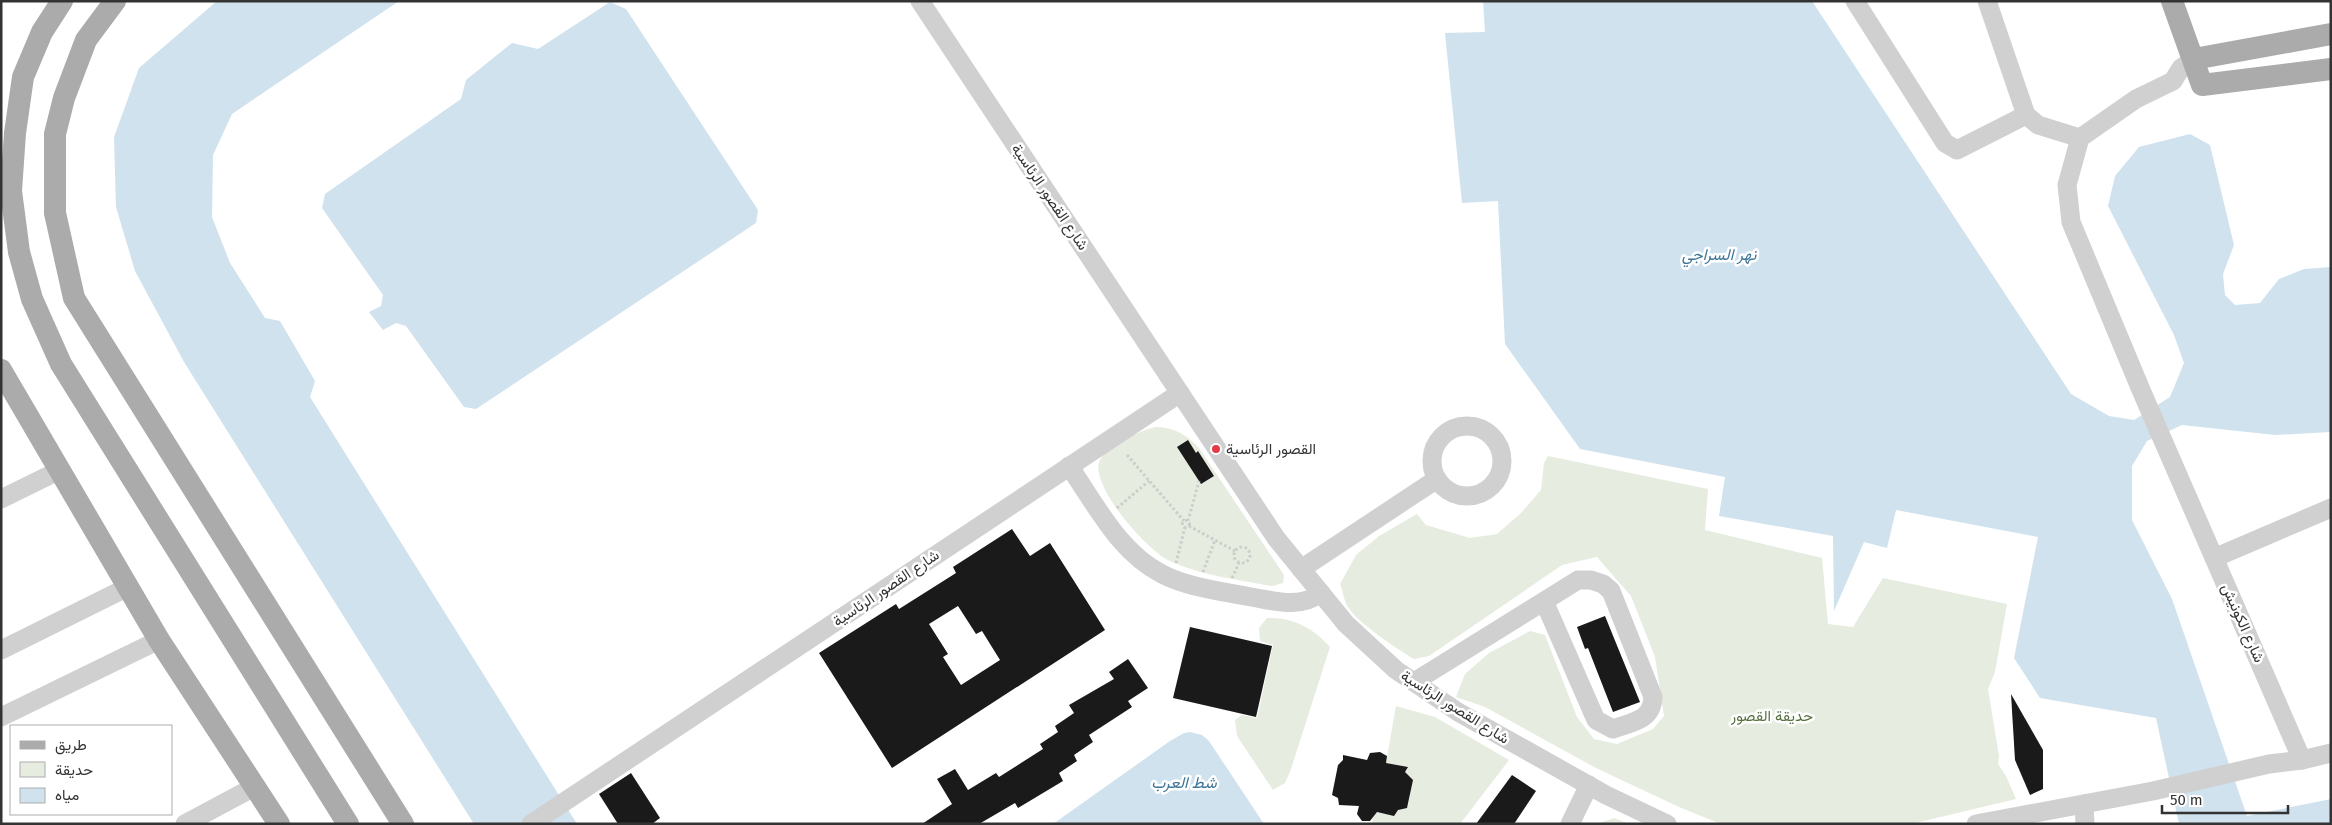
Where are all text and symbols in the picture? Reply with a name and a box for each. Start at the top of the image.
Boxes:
street label: شارع القصور الرئاسية [1006,140,1092,255]
water label: نهر السراجي [1682,245,1758,268]
place label: القصور الرئاسية [1226,440,1316,458]
marker: القصور الرئاسية [1210,443,1222,455]
street label: شارع القصور الرئاسية [829,546,944,632]
street label: شارع الكونيش [2216,581,2268,666]
street label: شارع القصور الرئاسية [1396,666,1513,749]
park label: حديقة القصور [1730,707,1813,725]
legend [10,725,172,815]
text: طريق [55,736,87,755]
text: حديقة [55,761,93,779]
water label: شط العرب [1151,773,1217,793]
scale bar [2162,782,2288,814]
text: مياه [55,786,79,804]
text: 50 m [2170,791,2203,809]

